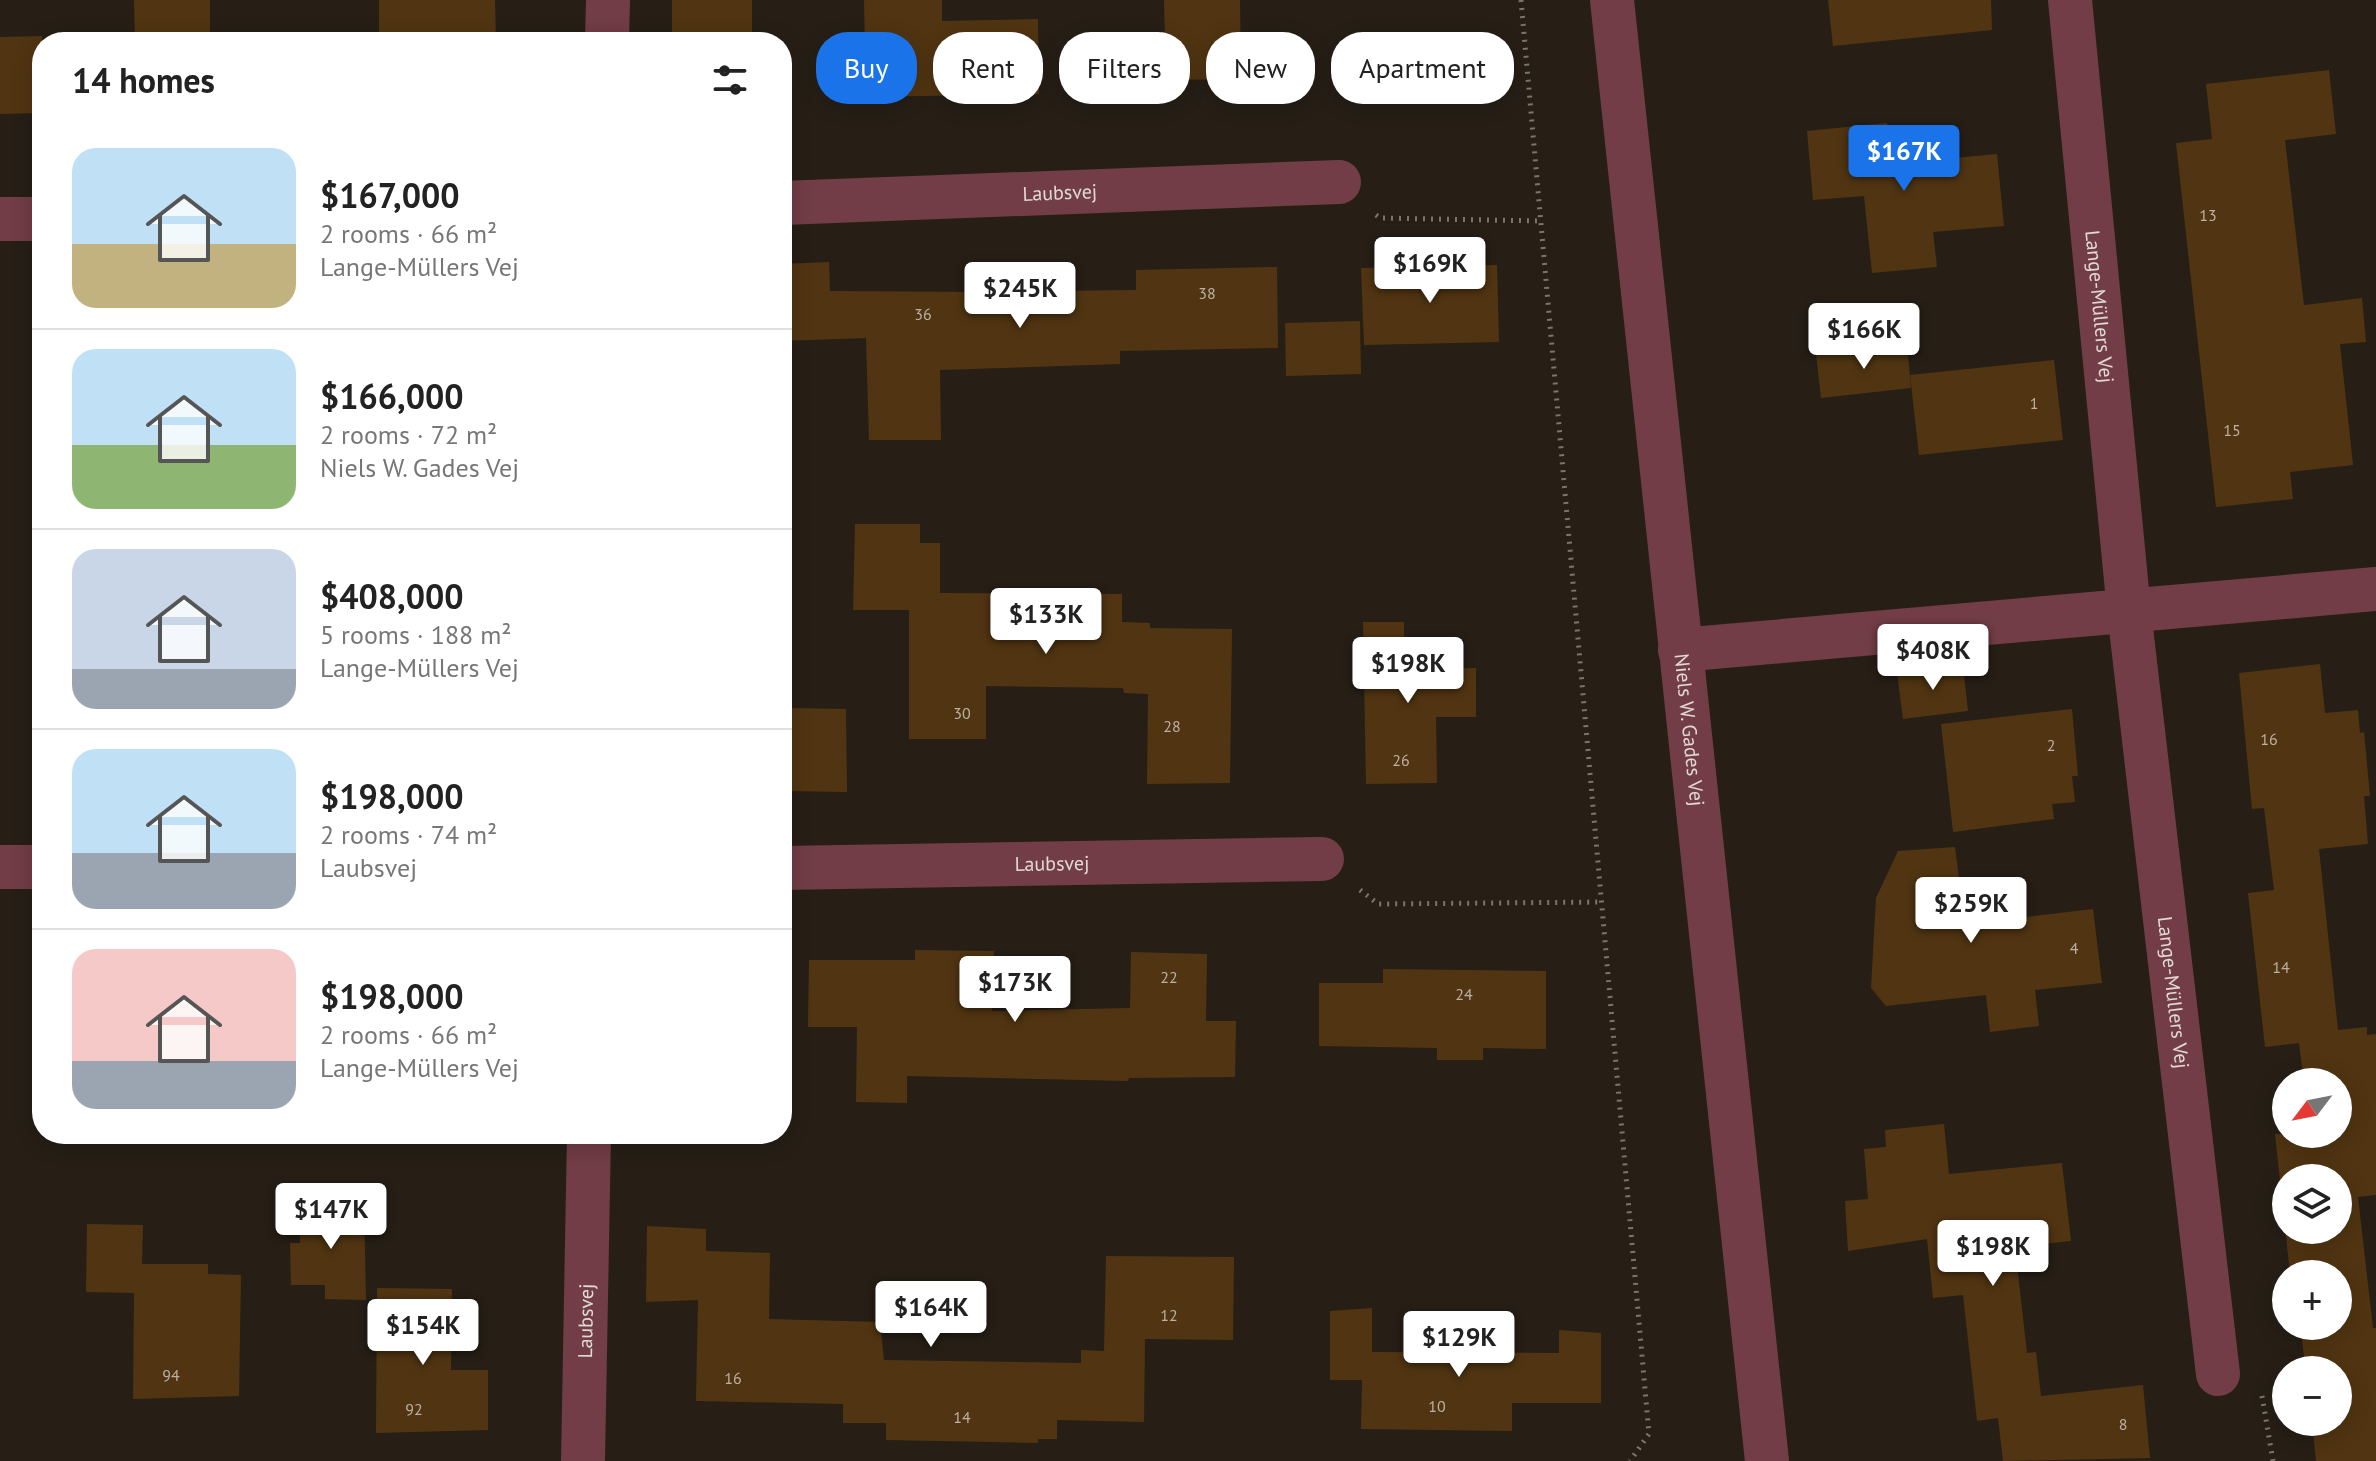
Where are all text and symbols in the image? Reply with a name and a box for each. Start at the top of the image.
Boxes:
chip: Buy [816,32,917,104]
chip: Rent [933,32,1043,104]
chip: Filters [1059,32,1190,104]
chip: New [1206,32,1315,104]
chip: Apartment [1331,32,1514,104]
text: 14 homes [72,58,215,102]
icon: filters [708,58,752,102]
pin: $167K [1848,125,1960,193]
text: $167K [1866,134,1942,167]
text: $167,000 [320,173,459,217]
street label: Laubsvej [1022,178,1098,207]
icon: home [136,180,232,276]
house number: 13 [2199,205,2217,225]
text: 2 rooms · 66 m² [320,217,497,250]
street label: Lange-Müllers Vej [2079,229,2120,384]
pin: $169K [1374,237,1486,305]
text: $169K [1392,246,1468,279]
text: Lange-Müllers Vej [320,250,519,283]
pin: $245K [964,262,1076,330]
text: $245K [982,271,1058,304]
house number: 38 [1198,283,1216,303]
pin: $166K [1808,303,1920,371]
house number: 36 [914,304,932,324]
text: $166K [1826,312,1902,345]
text: $166,000 [320,374,464,418]
icon: home [136,381,232,477]
house number: 1 [2030,393,2038,413]
text: 2 rooms · 72 m² [320,418,497,451]
house number: 15 [2223,420,2241,440]
text: Niels W. Gades Vej [320,451,519,484]
text: $408,000 [320,574,464,618]
icon: home [136,581,232,677]
pin: $133K [990,588,1102,656]
text: $133K [1008,597,1084,630]
text: 5 rooms · 188 m² [320,618,512,651]
pin: $408K [1877,624,1989,692]
text: $408K [1895,633,1971,666]
pin: $198K [1352,637,1464,705]
text: $198K [1370,646,1446,679]
text: Lange-Müllers Vej [320,651,519,684]
street label: Niels W. Gades Vej [1668,652,1710,808]
house number: 30 [953,703,971,723]
house number: 28 [1163,716,1181,736]
house number: 16 [2260,729,2278,749]
house number: 2 [2047,735,2055,755]
house number: 26 [1392,750,1410,770]
text: $198,000 [320,774,464,818]
icon: home [136,781,232,877]
text: 2 rooms · 74 m² [320,818,497,851]
street label: Laubsvej [1014,850,1090,877]
text: Laubsvej [320,851,417,884]
pin: $259K [1915,877,2027,945]
text: $259K [1933,886,2009,919]
street label: Lange-Müllers Vej [2152,915,2195,1070]
house number: 4 [2070,938,2079,958]
pin: $173K [959,956,1071,1024]
house number: 14 [2272,957,2290,977]
text: $173K [977,965,1053,998]
house number: 22 [1160,967,1178,987]
text: $198,000 [320,974,464,1018]
icon: home [136,981,232,1077]
house number: 24 [1455,984,1473,1004]
text: 2 rooms · 66 m² [320,1018,497,1051]
text: Lange-Müllers Vej [320,1051,519,1084]
north arrow [2272,1068,2352,1148]
map controls [2272,1068,2352,1436]
button: layers [2272,1164,2352,1244]
pin: $147K [275,1183,387,1251]
text: $147K [293,1192,369,1225]
pin: $198K [1937,1220,2049,1288]
text: $198K [1955,1229,2031,1262]
button: + [2272,1260,2352,1340]
pin: $164K [875,1281,987,1349]
street label: Laubsvej [572,1283,599,1359]
text: $164K [893,1290,969,1323]
pin: $154K [367,1299,479,1367]
house number: 12 [1160,1305,1178,1325]
text: $154K [385,1308,461,1341]
pin: $129K [1403,1311,1515,1379]
text: $129K [1421,1320,1497,1353]
button: − [2272,1356,2352,1436]
house number: 94 [162,1365,180,1385]
house number: 16 [724,1368,742,1388]
house number: 10 [1428,1396,1446,1416]
house number: 92 [405,1399,423,1419]
house number: 14 [953,1407,971,1427]
house number: 8 [2119,1414,2127,1434]

